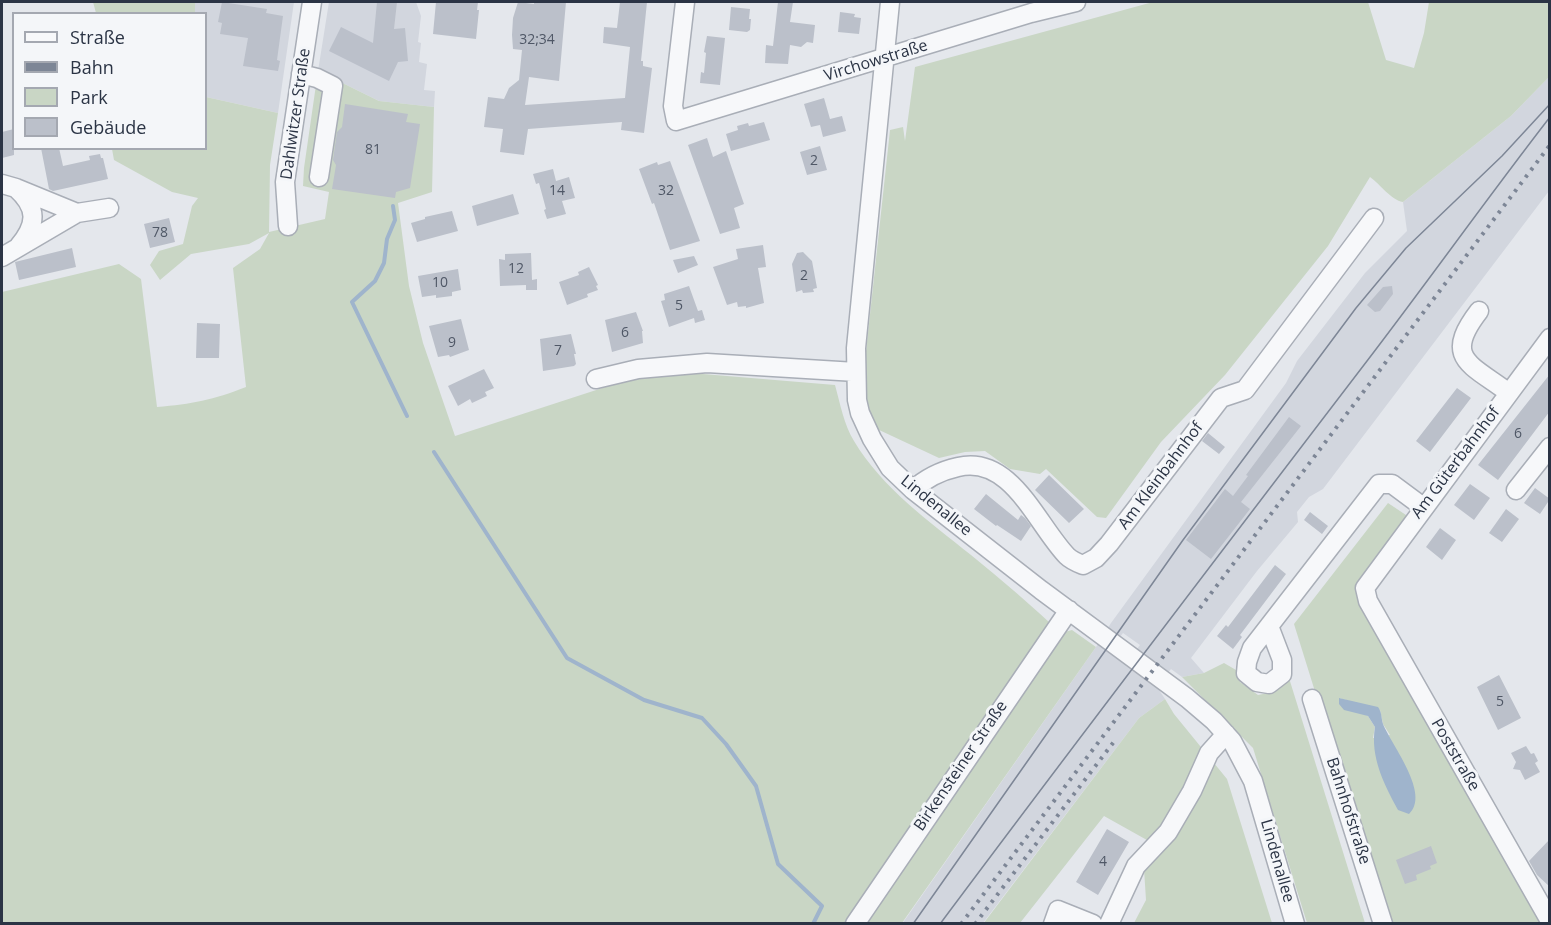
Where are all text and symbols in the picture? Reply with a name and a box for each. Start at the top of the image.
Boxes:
legend [12,12,207,150]
text: Straße [70,25,125,49]
house number: 32;34 [519,32,555,48]
street label: Virchowstraße [822,36,930,86]
street label: Dahlwitzer Straße [277,47,315,181]
text: Bahn [70,55,114,79]
text: Park [70,85,108,109]
text: Gebäude [70,115,146,139]
house number: 81 [365,142,381,158]
house number: 2 [810,153,818,169]
house number: 14 [549,183,565,199]
house number: 32 [658,183,674,199]
house number: 78 [152,225,168,241]
house number: 12 [508,261,524,277]
house number: 2 [800,268,808,284]
house number: 10 [432,275,448,291]
house number: 5 [675,298,683,314]
house number: 6 [621,325,629,341]
house number: 9 [448,335,456,351]
house number: 7 [554,343,562,359]
street label: Am Güterbahnhof [1408,403,1504,523]
street label: Am Kleinbahnhof [1115,419,1207,533]
house number: 6 [1514,426,1522,442]
street label: Lindenallee [897,472,975,540]
house number: 5 [1496,694,1504,710]
street label: Birkensteiner Straße [910,697,1012,835]
street label: Poststraße [1427,715,1483,795]
street label: Bahnhofstraße [1322,755,1374,867]
street label: Lindenallee [1256,817,1298,905]
house number: 4 [1099,854,1107,870]

